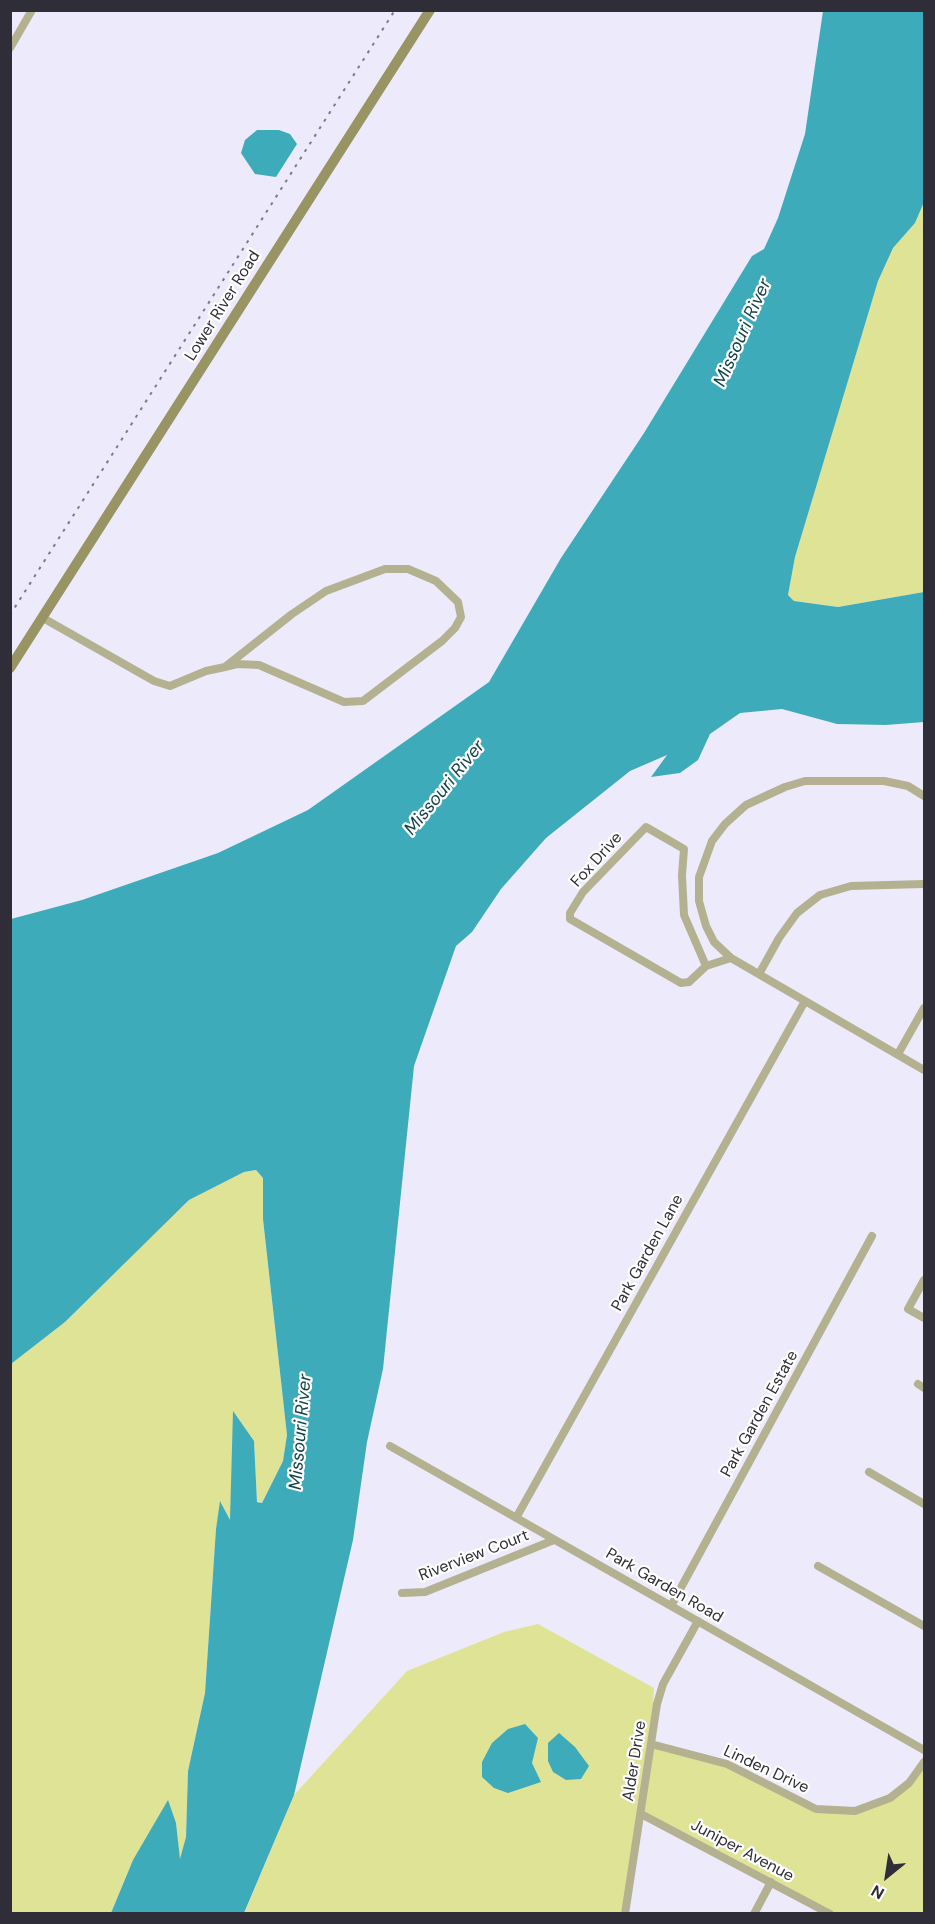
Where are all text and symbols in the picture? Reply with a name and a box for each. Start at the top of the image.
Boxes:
street label: Lower River Road [181,247,265,365]
water label: Missouri River [710,276,776,390]
water label: Missouri River [400,736,490,840]
street label: Fox Drive [567,829,627,891]
street label: Park Garden Lane [608,1191,688,1315]
street label: Park Garden Estate [717,1347,803,1481]
water label: Missouri River [285,1373,317,1491]
street label: Riverview Court [416,1526,532,1586]
street label: Park Garden Road [602,1545,726,1627]
street label: Alder Drive [619,1719,651,1803]
street label: Linden Drive [720,1742,812,1798]
street label: Juniper Avenue [687,1816,797,1886]
north arrow [857,1846,917,1906]
text: N [867,1880,888,1904]

